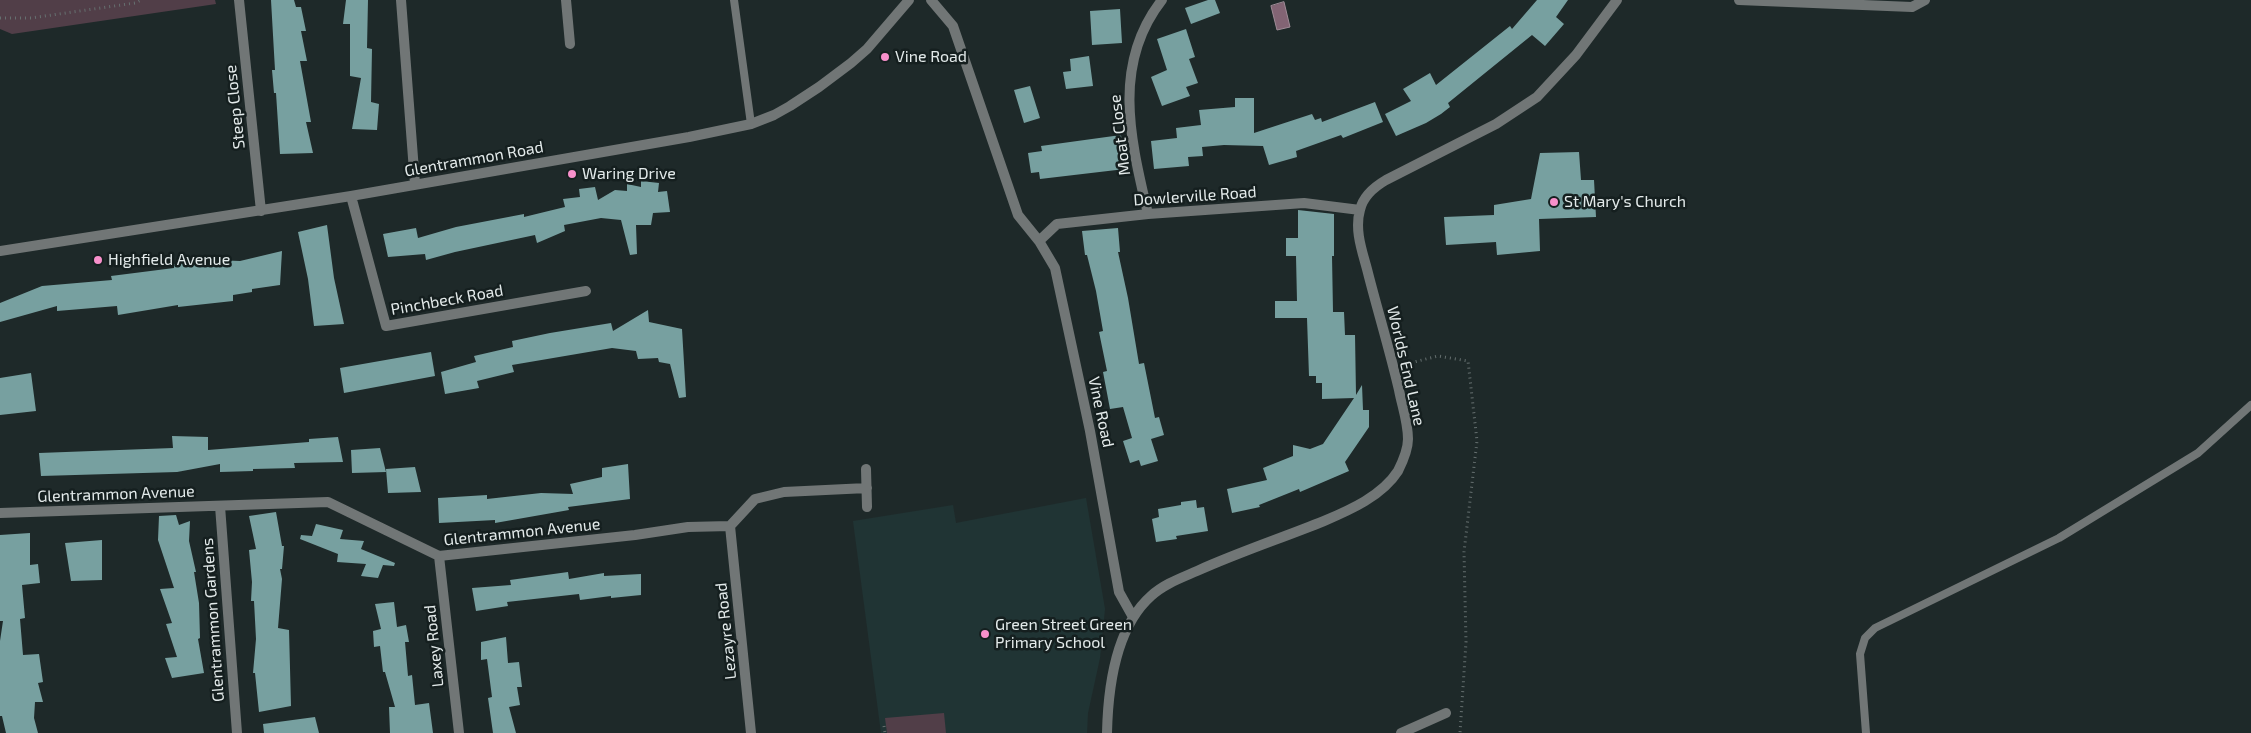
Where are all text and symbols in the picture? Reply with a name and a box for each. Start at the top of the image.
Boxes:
place label: Vine Road [895,47,967,67]
marker: Vine Road [879,51,891,63]
street label: Steep Close [221,64,249,150]
street label: Moat Close [1106,94,1134,176]
street label: Glentrammon Road [403,137,545,181]
place label: Waring Drive [582,164,676,184]
marker: Waring Drive [566,168,578,180]
street label: Dowlerville Road [1133,182,1257,210]
place label: St Mary's Church [1564,192,1686,212]
marker: St Mary's Church [1548,196,1560,208]
place label: Highfield Avenue [108,250,230,270]
marker: Highfield Avenue [92,254,104,266]
street label: Pinchbeck Road [389,281,505,319]
street label: Worlds End Lane [1383,304,1429,428]
street label: Vine Road [1084,375,1118,449]
street label: Glentrammon Avenue [37,482,195,506]
street label: Glentrammon Avenue [443,514,601,550]
street label: Glentrammon Gardens [198,537,228,703]
street label: Lezayre Road [711,582,741,680]
street label: Laxey Road [420,604,448,688]
place label: Green Street Green Primary School [995,615,1132,653]
marker: Green Street Green Primary School [979,628,991,640]

